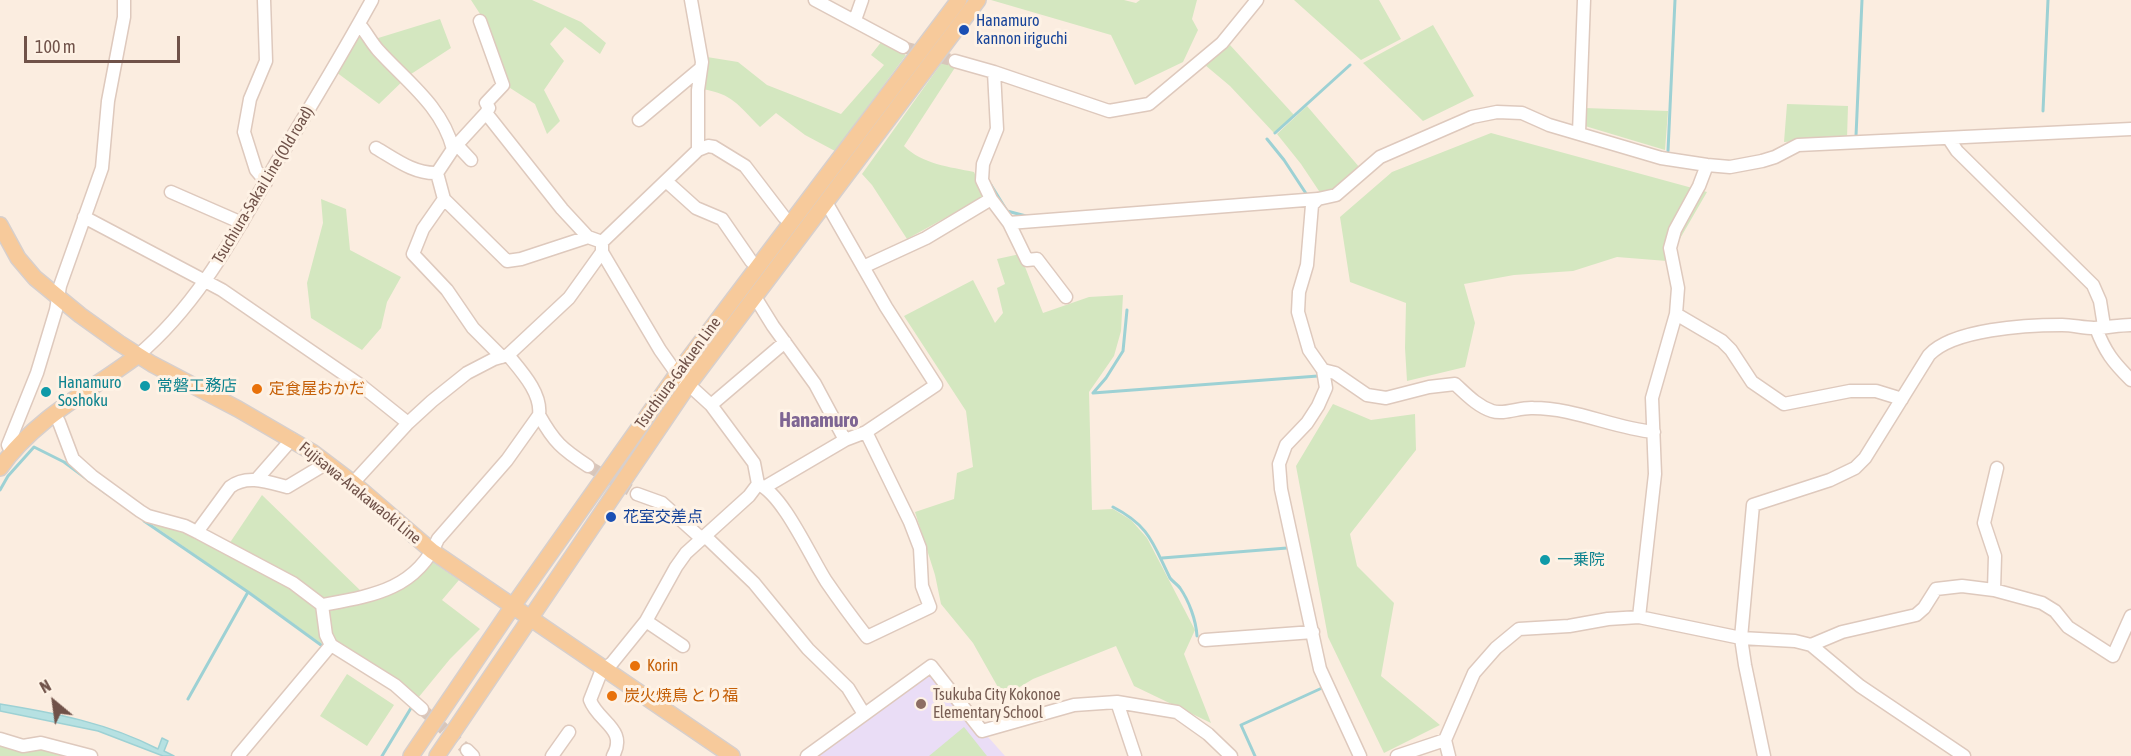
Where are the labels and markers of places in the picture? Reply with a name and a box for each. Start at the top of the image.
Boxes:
place label: Hanamuro kannon iriguchi [976,11,1068,49]
marker: Hanamuro kannon iriguchi [957,23,971,37]
place label: Hanamuro Soshoku [58,373,121,411]
place label: 常磐工務店 [157,376,237,396]
marker: 常磐工務店 [138,379,152,393]
place label: 定食屋おかだ [269,379,365,399]
marker: 定食屋おかだ [250,382,264,396]
marker: Hanamuro Soshoku [39,385,53,399]
place label: 花室交差点 [623,507,703,527]
marker: 花室交差点 [604,510,618,524]
place label: 一乗院 [1557,550,1605,570]
marker: 一乗院 [1538,553,1552,567]
place label: Korin [647,656,678,676]
marker: Korin [628,659,642,673]
place label: Tsukuba City Kokonoe Elementary School [933,685,1061,723]
place label: 炭火焼鳥 とり福 [624,686,738,706]
marker: 炭火焼鳥 とり福 [605,689,619,703]
marker: Tsukuba City Kokonoe Elementary School [914,697,928,711]

